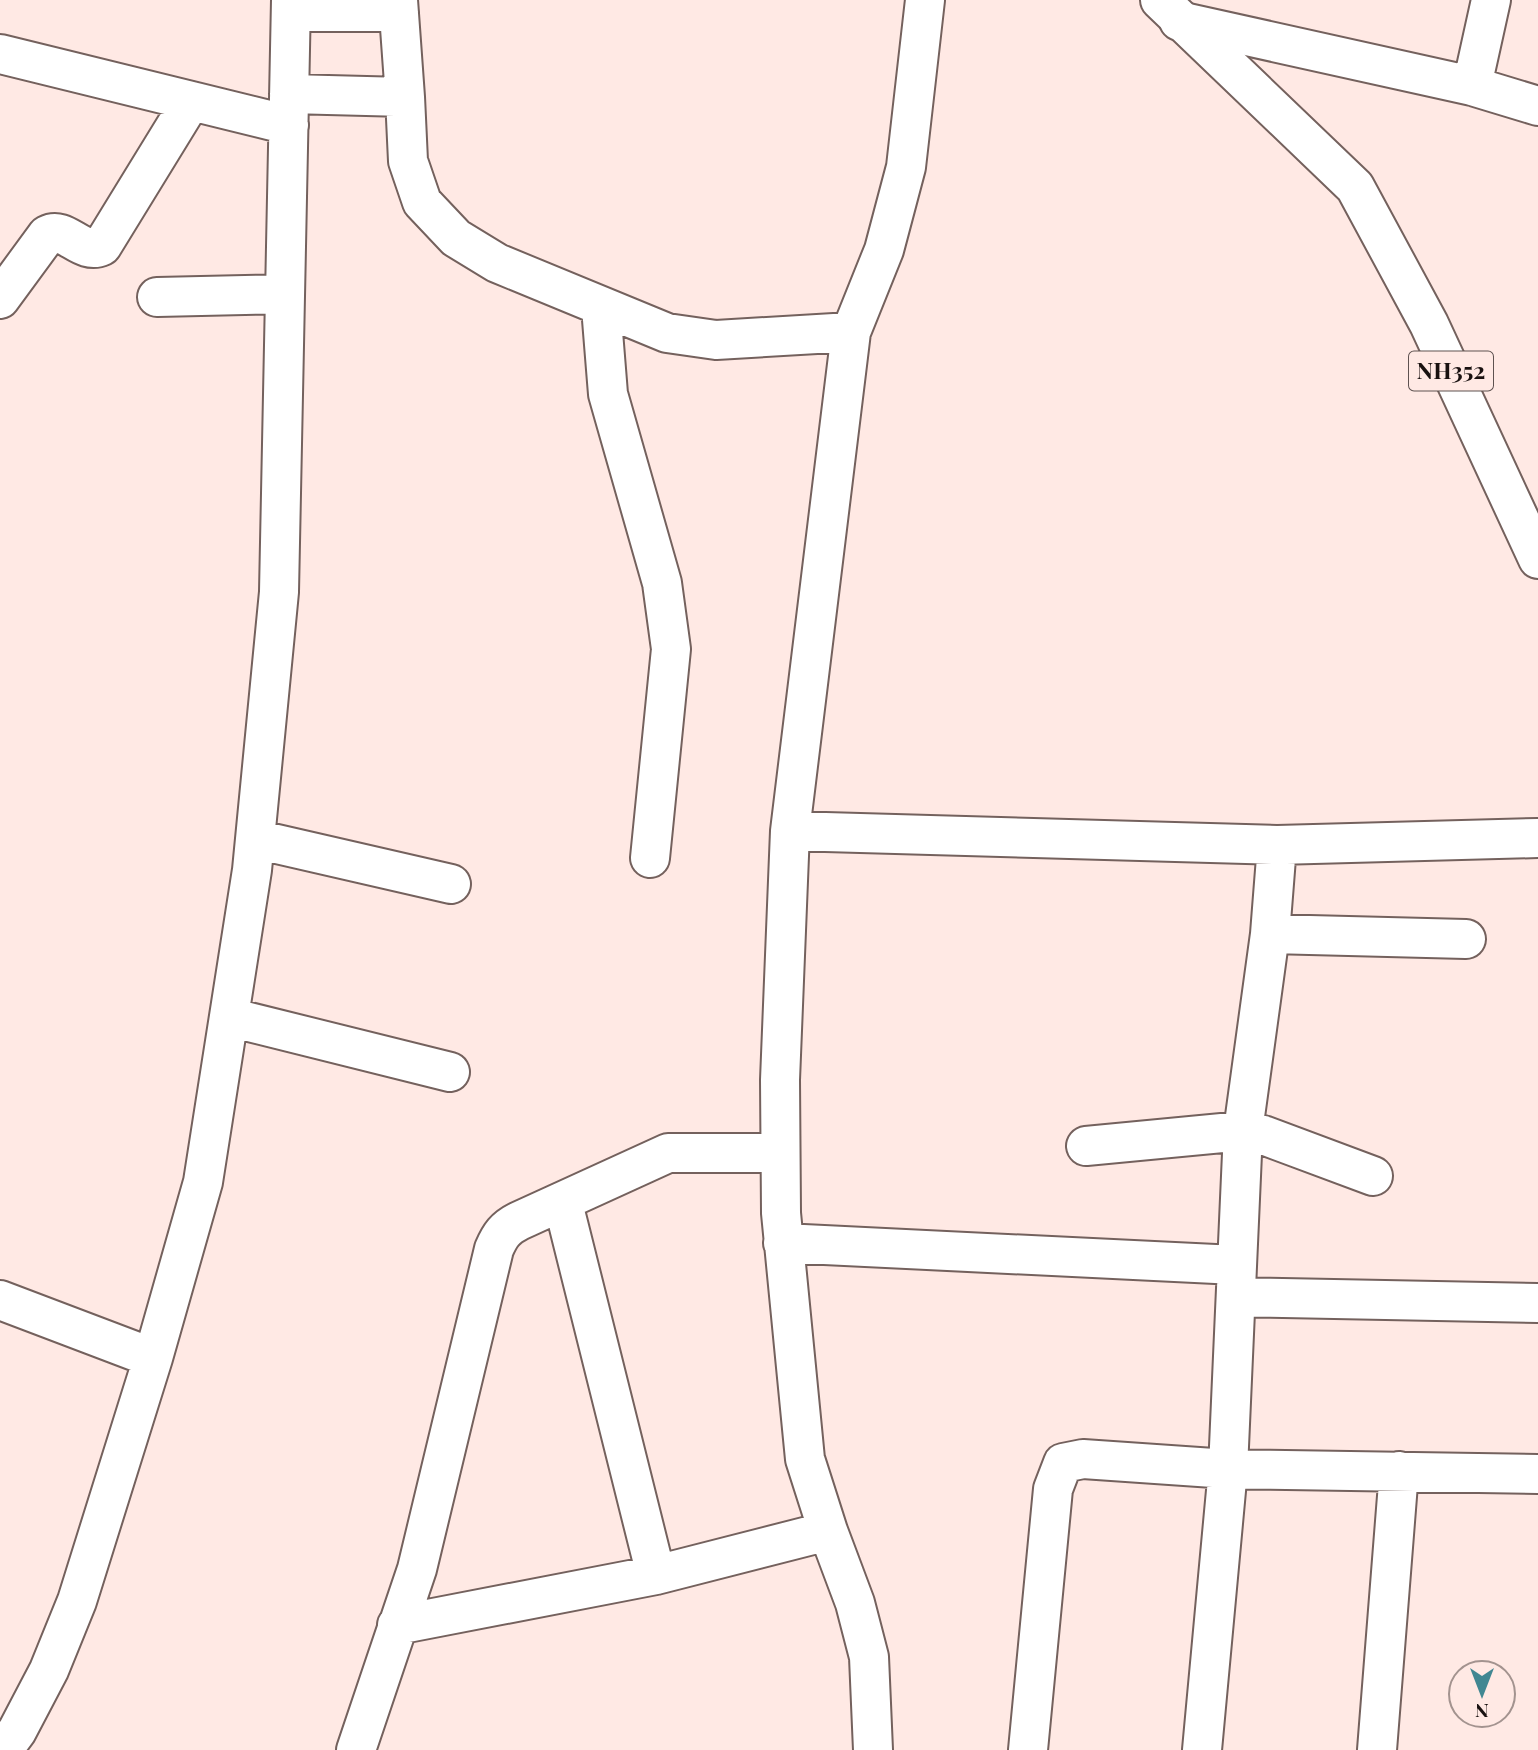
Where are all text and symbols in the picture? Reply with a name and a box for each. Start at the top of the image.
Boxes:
road number: NH352 [1409,352,1493,390]
north arrow [1447,1659,1517,1729]
text: N [1475,1699,1489,1725]

